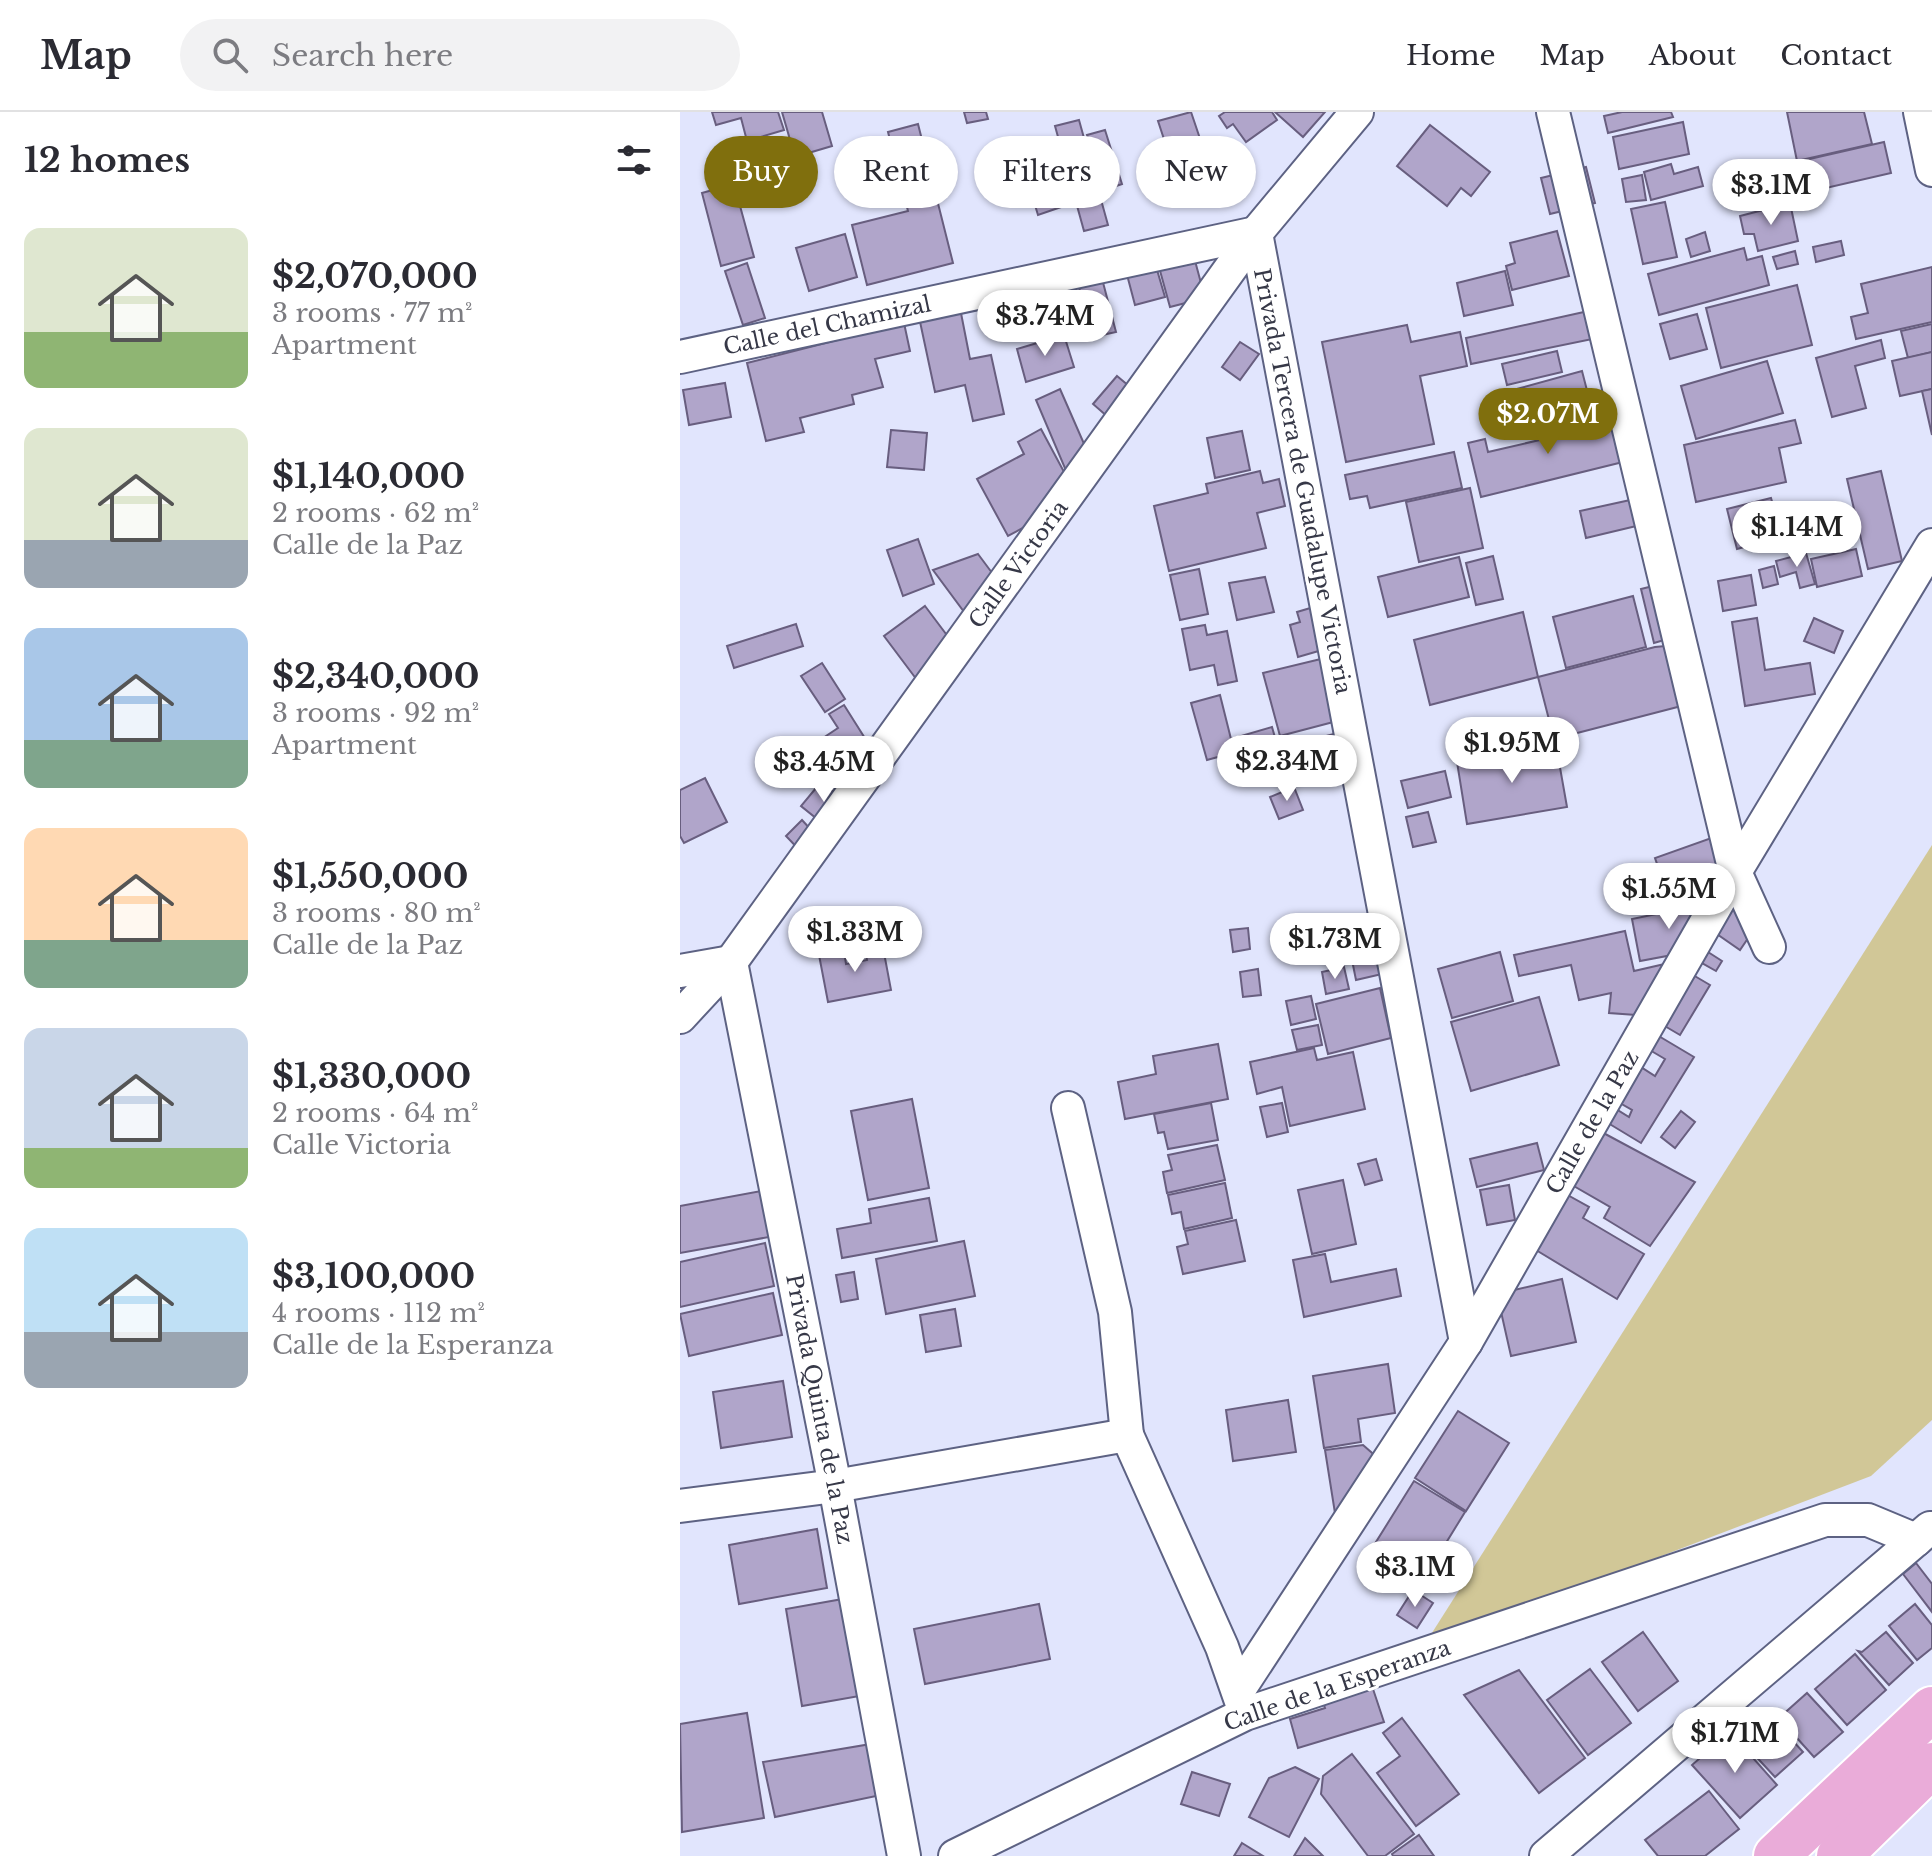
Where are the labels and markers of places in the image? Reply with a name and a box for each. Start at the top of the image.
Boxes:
pin: $3.1M [1715,159,1827,227]
pin: $3.74M [980,290,1110,358]
pin: $2.07M [1483,388,1613,456]
pin: $1.14M [1732,501,1862,569]
pin: $1.95M [1447,717,1577,785]
pin: $2.34M [1222,735,1352,803]
pin: $3.45M [759,736,889,804]
pin: $1.55M [1604,863,1734,931]
pin: $1.33M [790,906,920,974]
pin: $1.73M [1270,913,1400,981]
pin: $3.1M [1359,1541,1471,1609]
pin: $1.71M [1670,1707,1800,1775]

